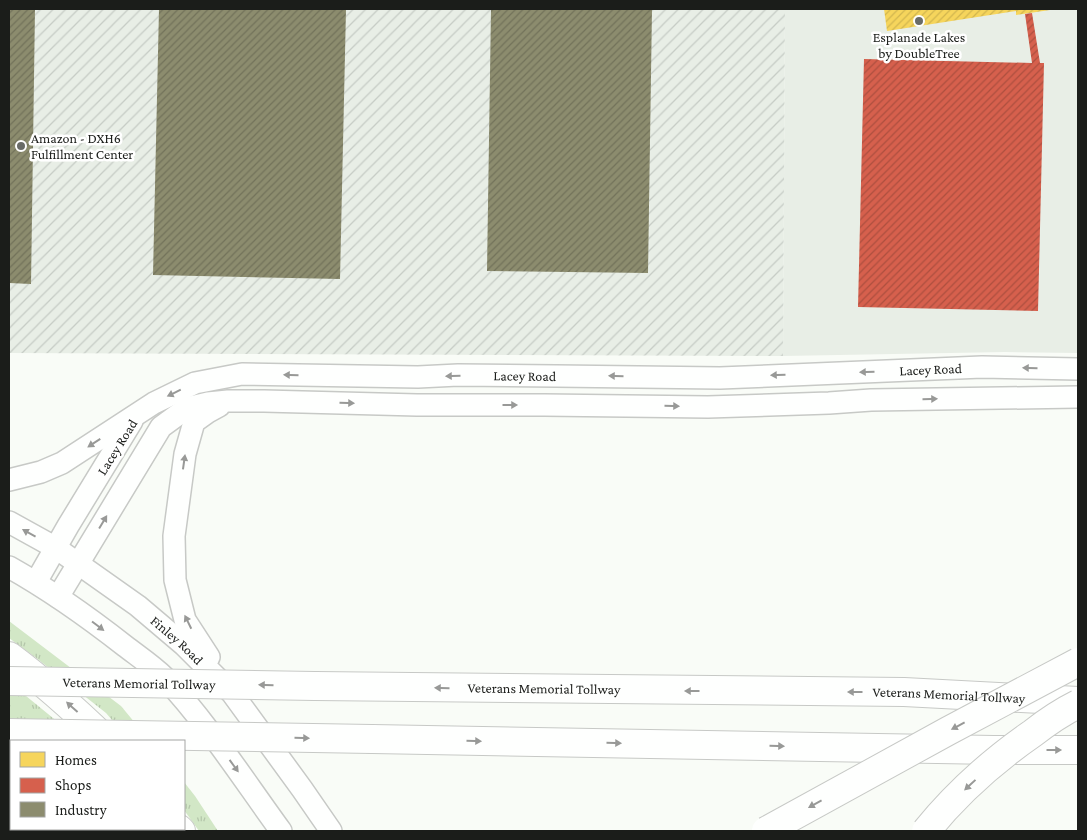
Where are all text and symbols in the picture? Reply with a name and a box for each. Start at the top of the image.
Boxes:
marker: Esplanade Lakes by DoubleTree [913,15,925,27]
place label: Esplanade Lakes by DoubleTree [873,29,965,61]
place label: Amazon - DXH6 Fulfillment Center [31,130,133,162]
marker: Amazon - DXH6 Fulfillment Center [15,140,27,152]
street label: Lacey Road [899,360,963,378]
one-way arrow [1021,364,1037,372]
street label: Lacey Road [493,367,557,384]
one-way arrow [859,368,875,376]
one-way arrow [283,371,299,379]
one-way arrow [445,372,461,380]
one-way arrow [608,372,624,380]
one-way arrow [770,372,786,380]
one-way arrow [167,389,182,397]
one-way arrow [922,394,938,402]
one-way arrow [339,399,355,407]
one-way arrow [502,401,518,409]
one-way arrow [664,403,680,411]
street label: Lacey Road [94,416,141,478]
one-way arrow [87,438,100,448]
one-way arrow [181,454,189,470]
one-way arrow [99,516,108,529]
one-way arrow [23,529,36,538]
street label: Finley Road [147,612,207,668]
one-way arrow [183,614,192,629]
one-way arrow [91,620,104,631]
street label: Veterans Memorial Tollway [62,674,216,692]
street label: Veterans Memorial Tollway [467,680,621,697]
one-way arrow [258,681,274,689]
one-way arrow [434,684,450,692]
street label: Veterans Memorial Tollway [872,684,1026,706]
one-way arrow [684,687,700,695]
one-way arrow [846,688,862,696]
one-way arrow [67,701,79,713]
one-way arrow [950,722,965,730]
one-way arrow [295,734,311,742]
one-way arrow [466,737,482,745]
one-way arrow [606,739,622,747]
legend [10,740,185,830]
one-way arrow [769,742,785,750]
one-way arrow [1046,746,1062,754]
text: Homes [55,752,97,768]
one-way arrow [229,759,239,773]
text: Shops [55,777,91,794]
one-way arrow [964,779,976,791]
one-way arrow [808,800,823,808]
text: Industry [55,802,107,819]

